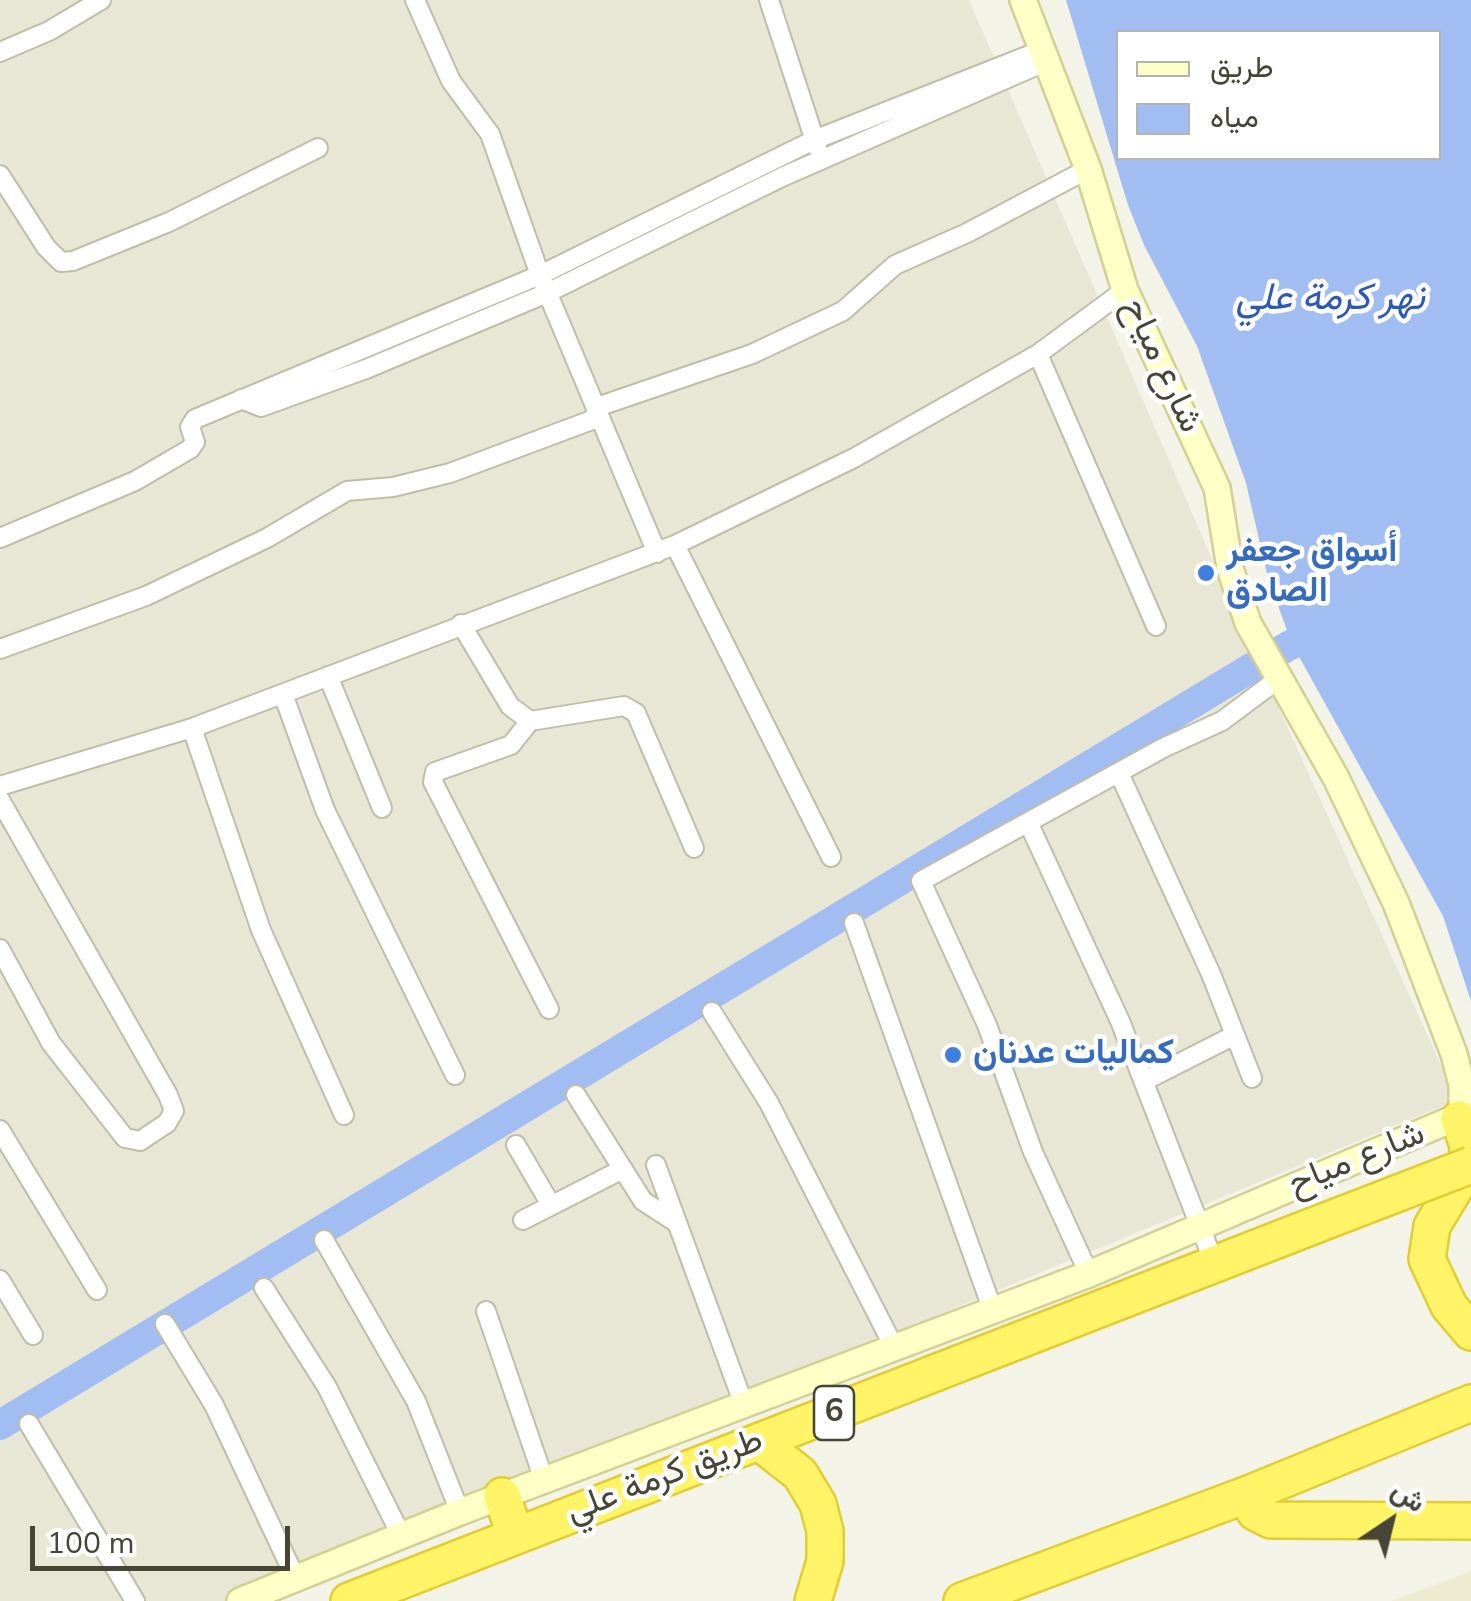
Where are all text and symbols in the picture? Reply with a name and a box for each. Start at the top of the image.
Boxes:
legend [1116,30,1441,160]
text: طريق [1210,47,1274,88]
text: مياه [1210,97,1259,138]
water label: نهر كرمة علي [1235,277,1425,323]
street label: شارع مياح [1112,292,1210,440]
place label: أسواق جعفر الصادق [1226,532,1397,614]
marker: أسواق جعفر الصادق [1195,562,1217,584]
place label: كماليات عدنان [973,1034,1174,1076]
marker: كماليات عدنان [942,1044,964,1066]
street label: شارع مياح [1283,1114,1431,1206]
road number: 6 [814,1386,854,1440]
street label: طريق كرمة علي [561,1420,769,1534]
north arrow [1341,1471,1441,1571]
text: ش [1384,1471,1433,1522]
scale bar [35,1506,295,1568]
text: 100 m [47,1523,134,1564]

